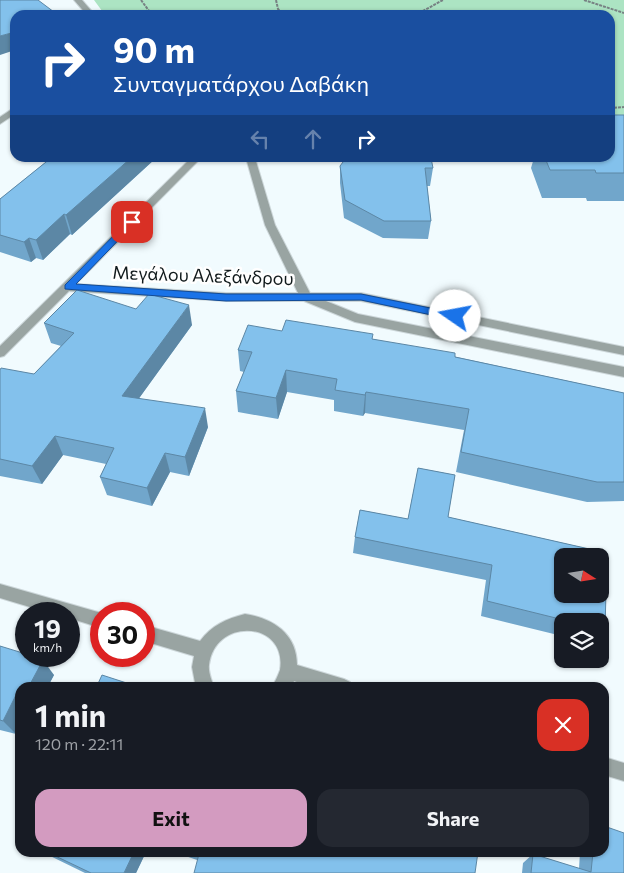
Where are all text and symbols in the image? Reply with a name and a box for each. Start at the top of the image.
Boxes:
text: 90 m [113,27,195,70]
icon: right [30,30,95,95]
text: Συνταγματάρχου Δαβάκη [113,70,369,97]
icon: left [246,125,274,153]
icon: ahead [299,125,327,153]
icon: right [352,125,380,153]
pin [111,201,153,243]
icon: arrive [118,208,146,236]
street label: Μεγάλου Αλεξάνδρου [112,261,294,289]
position arrow [428,289,480,341]
north arrow [554,548,609,602]
map controls [554,548,609,668]
speed limit sign: 30 [90,602,155,667]
text: 19 [34,613,61,643]
button: layers [554,613,609,668]
text: km/h [33,640,62,654]
text: 1 min [35,696,106,733]
button: close [537,699,589,751]
text: 120 m · 22:11 [35,734,123,753]
button: Exit [35,789,307,847]
button: Share [317,789,589,847]

